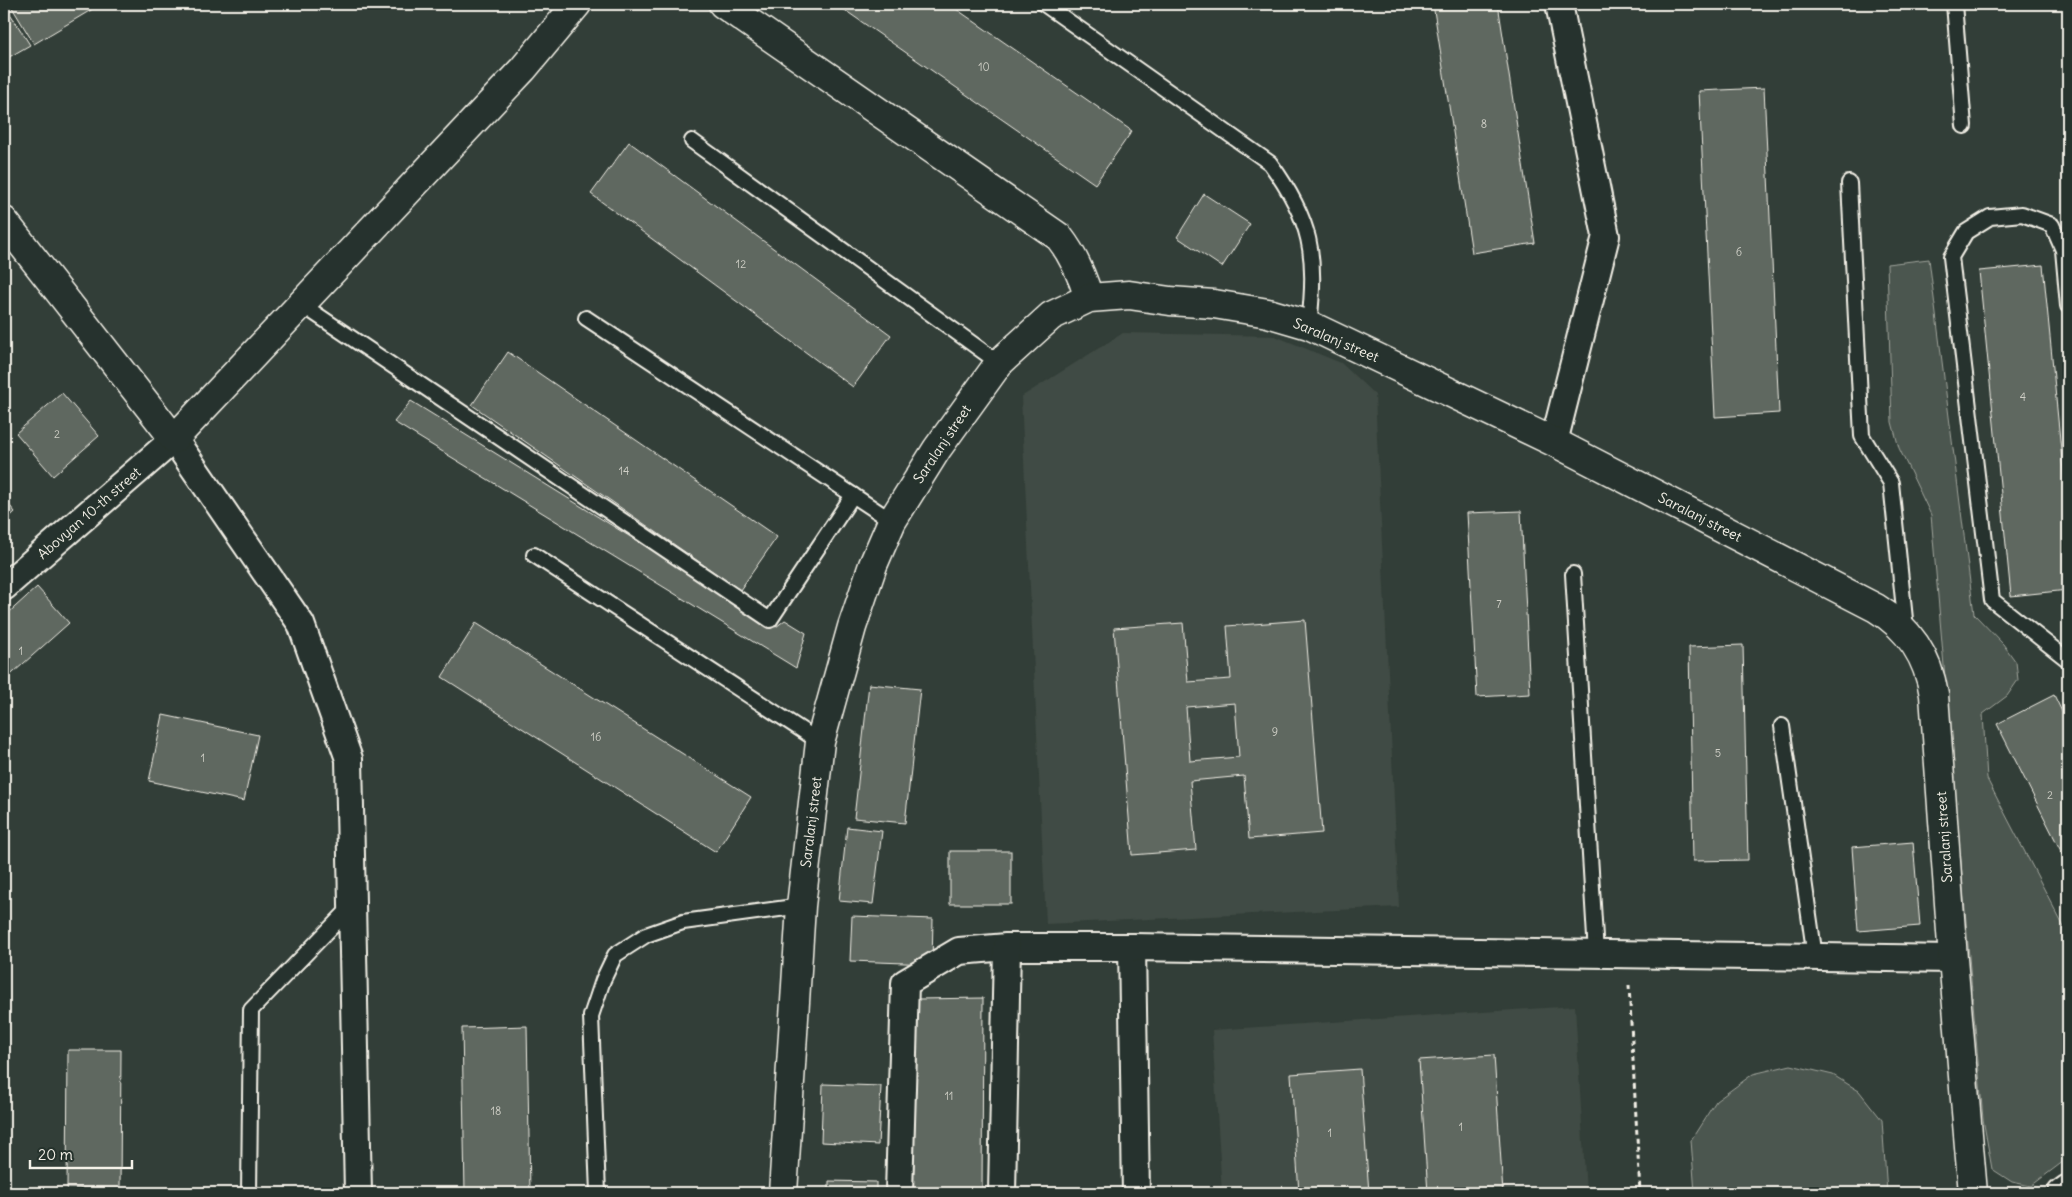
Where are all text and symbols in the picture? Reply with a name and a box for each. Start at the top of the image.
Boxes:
house number: 10 [978,60,990,74]
house number: 8 [1481,117,1487,131]
house number: 6 [1736,245,1742,259]
house number: 12 [736,257,746,271]
street label: Saralanj street [1290,314,1382,366]
house number: 4 [2020,390,2026,404]
street label: Saralanj street [909,401,975,487]
house number: 2 [54,427,60,441]
street label: Abovyan 10-th street [33,463,145,563]
house number: 14 [619,464,629,478]
street label: Saralanj street [1655,488,1745,546]
house number: 7 [1496,597,1502,611]
house number: 1 [19,644,23,658]
house number: 9 [1272,725,1278,739]
house number: 16 [591,730,601,744]
house number: 5 [1715,746,1721,760]
house number: 1 [201,751,205,765]
street label: Saralanj street [797,775,826,868]
house number: 2 [2047,788,2053,802]
street label: Saralanj street [1932,791,1956,883]
house number: 11 [945,1089,953,1103]
house number: 18 [491,1104,501,1118]
house number: 1 [1459,1120,1463,1134]
house number: 1 [1328,1126,1332,1140]
scale bar [30,1137,132,1169]
text: 20 m [38,1145,73,1164]

